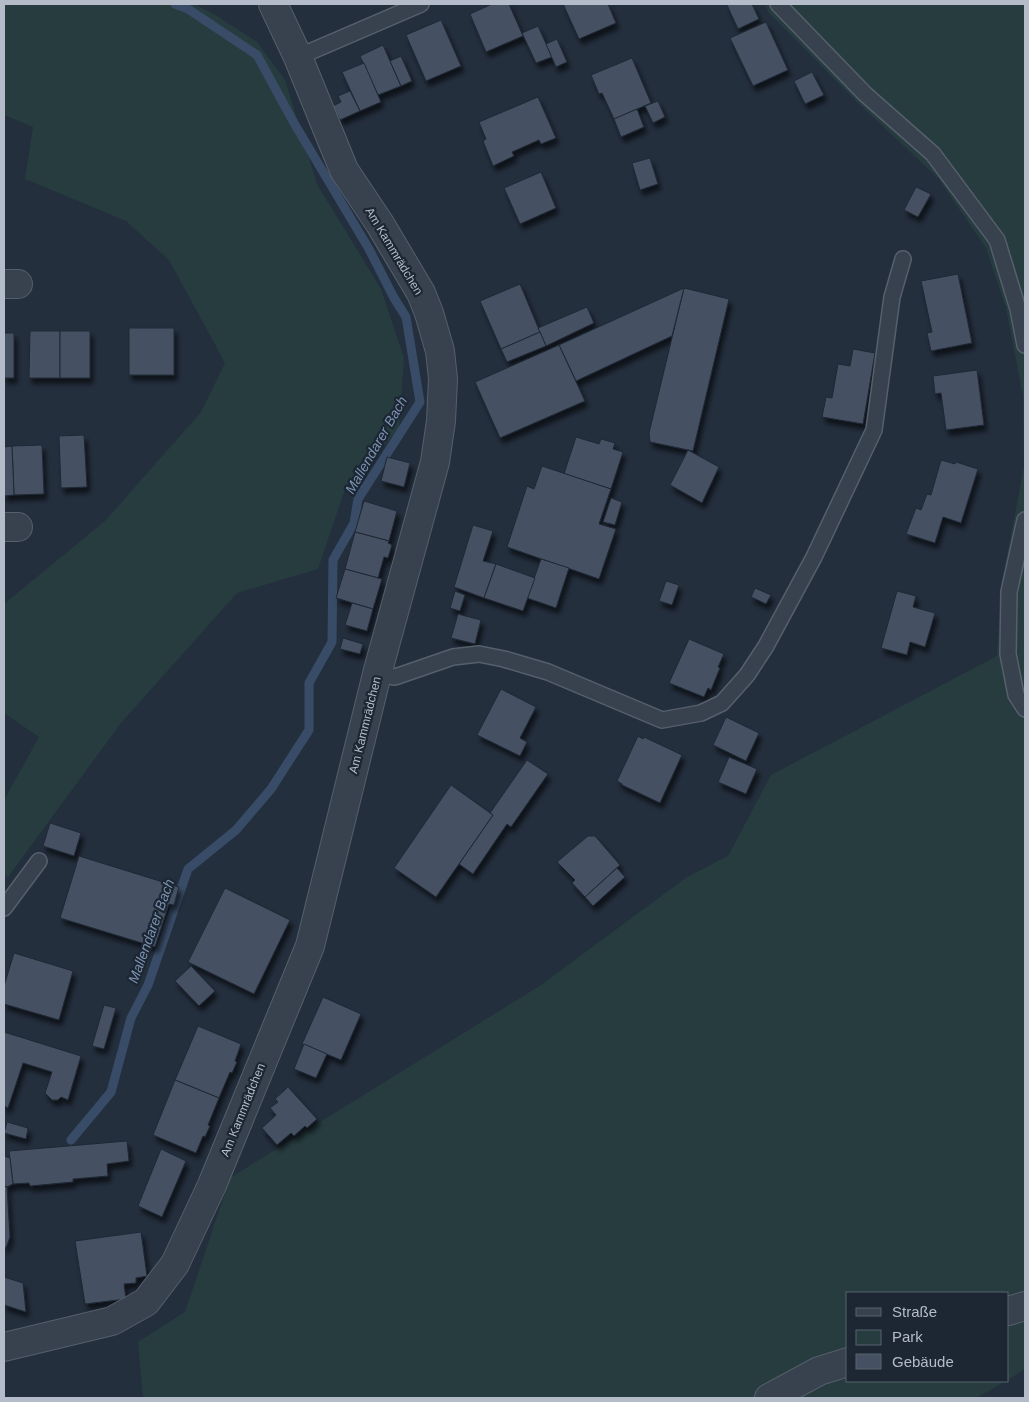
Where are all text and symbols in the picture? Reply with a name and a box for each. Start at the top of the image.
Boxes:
street label: Am Kammrädchen [362,205,426,297]
water label: Mallendarer Bach [342,393,410,497]
street label: Am Kammrädchen [346,675,384,775]
water label: Mallendarer Bach [125,877,177,985]
street label: Am Kammrädchen [218,1061,268,1159]
legend [846,1292,1009,1382]
text: Straße [892,1303,937,1320]
text: Park [892,1328,923,1345]
text: Gebäude [892,1353,954,1370]

